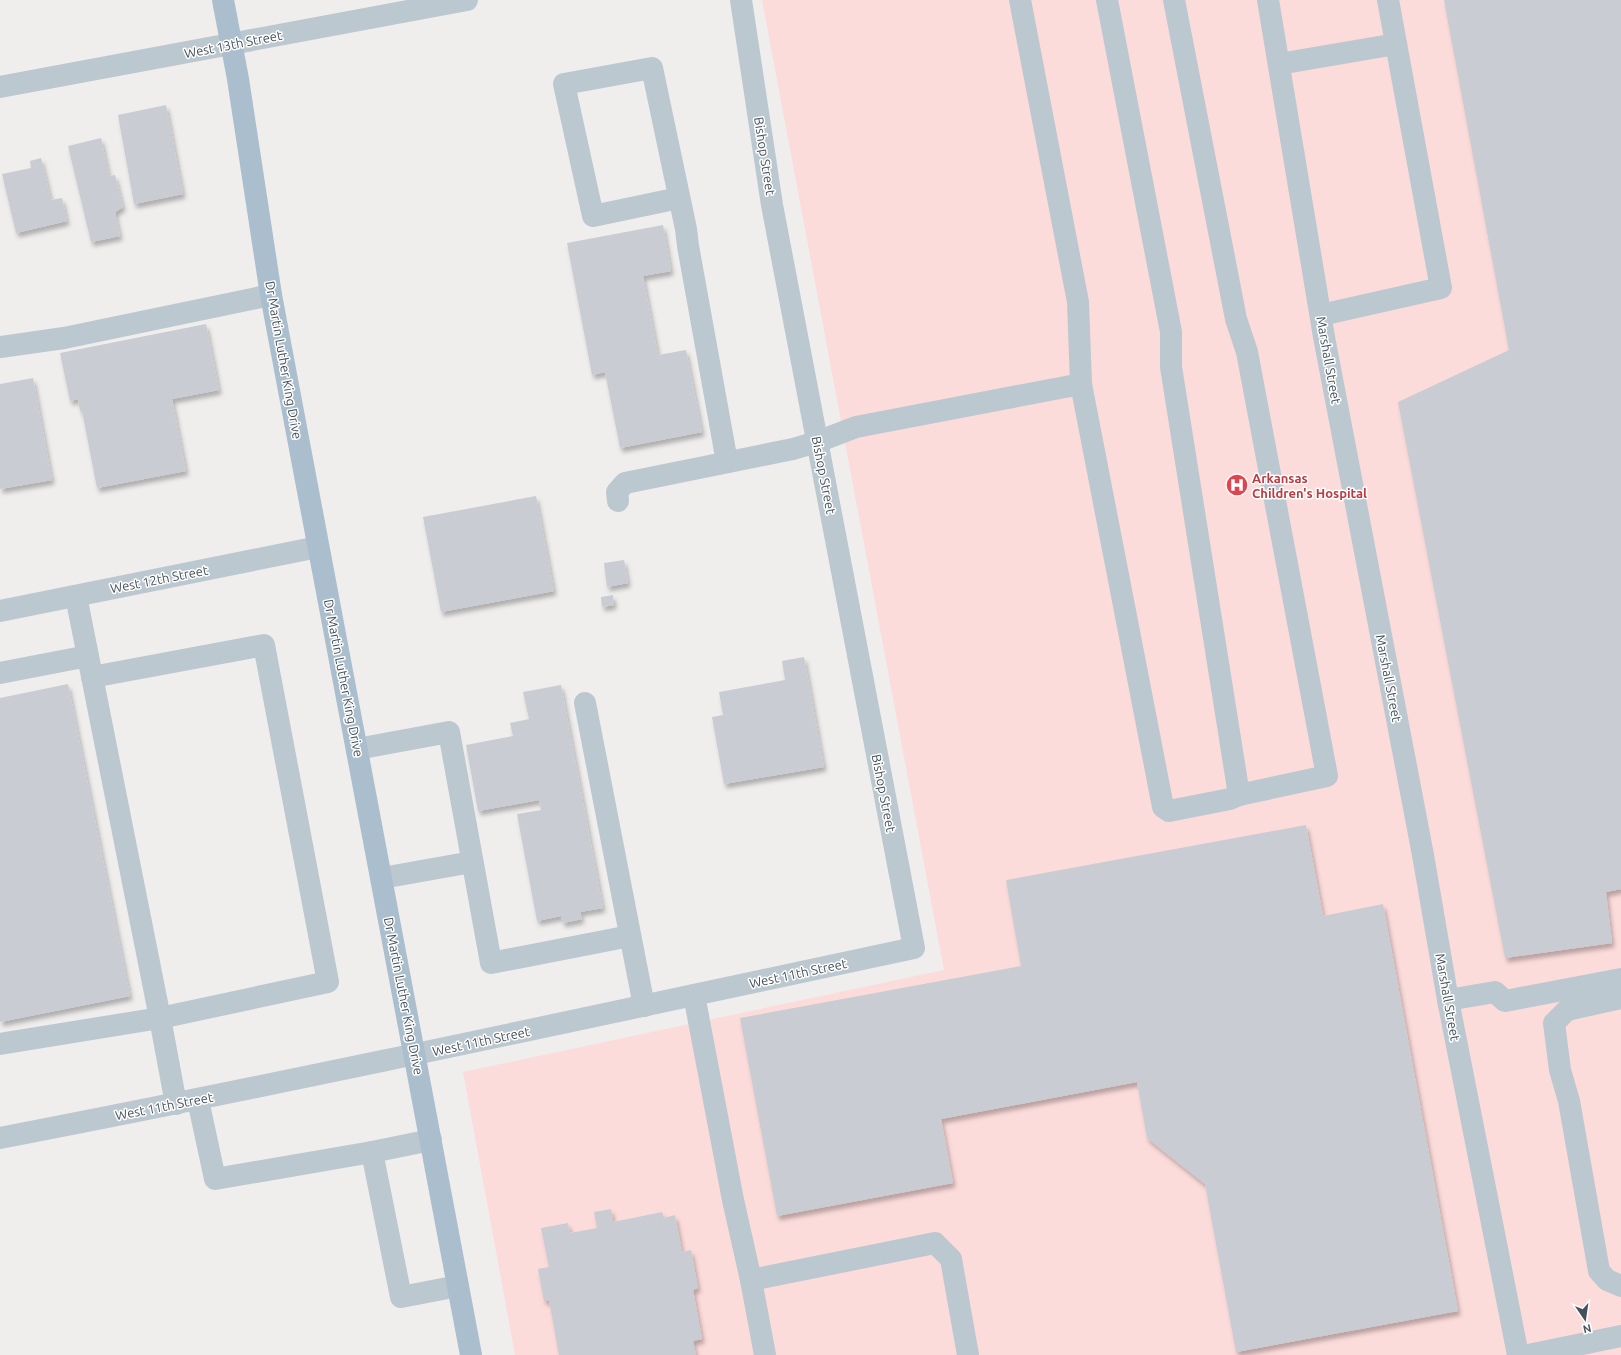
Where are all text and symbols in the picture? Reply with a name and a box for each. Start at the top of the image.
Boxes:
street label: West 13th Street [183,28,283,60]
street label: Bishop Street [752,116,778,196]
street label: Dr Martin Luther King Drive [263,280,305,440]
street label: Marshall Street [1314,315,1344,405]
street label: Bishop Street [810,435,838,515]
place label: Arkansas Children's Hospital [1252,471,1367,500]
hospital icon: Arkansas Children's Hospital [1224,472,1250,498]
street label: West 12th Street [109,563,209,595]
street label: Dr Martin Luther King Drive [322,598,366,758]
street label: Marshall Street [1374,633,1404,723]
street label: Bishop Street [870,753,898,833]
street label: Dr Martin Luther King Drive [382,916,426,1076]
street label: Marshall Street [1433,952,1463,1042]
street label: West 11th Street [748,956,848,990]
street label: West 11th Street [431,1024,531,1058]
street label: West 11th Street [114,1090,214,1122]
north arrow [1565,1299,1605,1339]
text: N [1582,1322,1593,1336]

